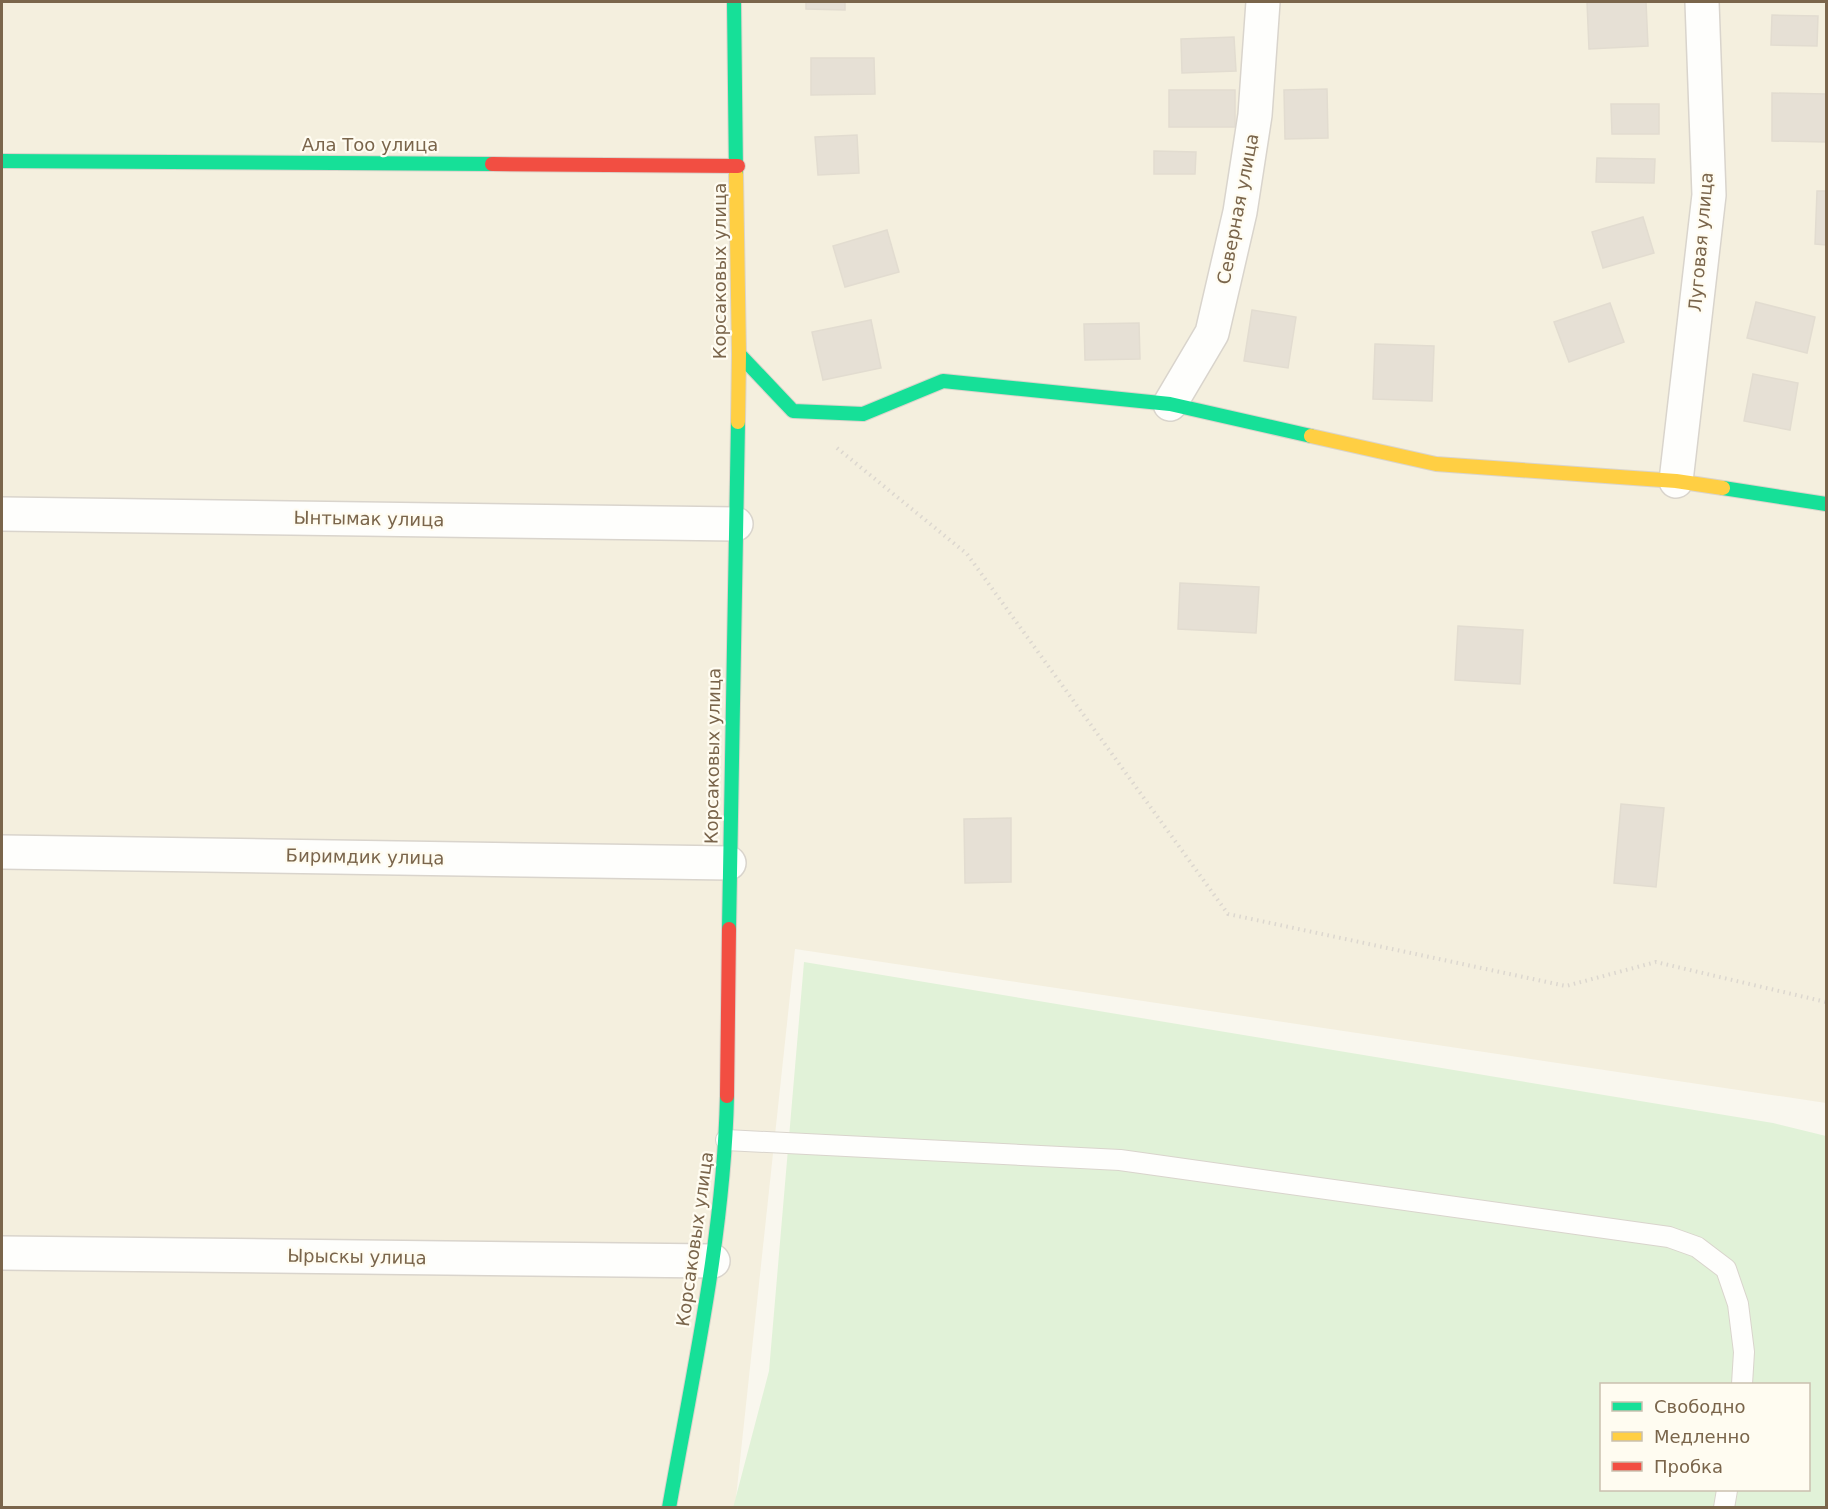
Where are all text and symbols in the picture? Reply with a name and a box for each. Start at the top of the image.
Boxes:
street label: Северная улица [1213,132,1262,286]
street label: Ала Тоо улица [302,134,438,155]
street label: Луговая улица [1684,171,1717,313]
street label: Корсаковых улица [709,183,730,359]
street label: Ынтымак улица [293,507,445,530]
street label: Корсаковых улица [700,668,725,844]
street label: Биримдик улица [286,845,444,868]
street label: Корсаковых улица [672,1150,717,1328]
street label: Ырыскы улица [287,1245,427,1268]
legend [1600,1383,1810,1491]
text: Свободно [1654,1396,1746,1417]
text: Медленно [1654,1426,1750,1447]
text: Пробка [1654,1456,1723,1477]

